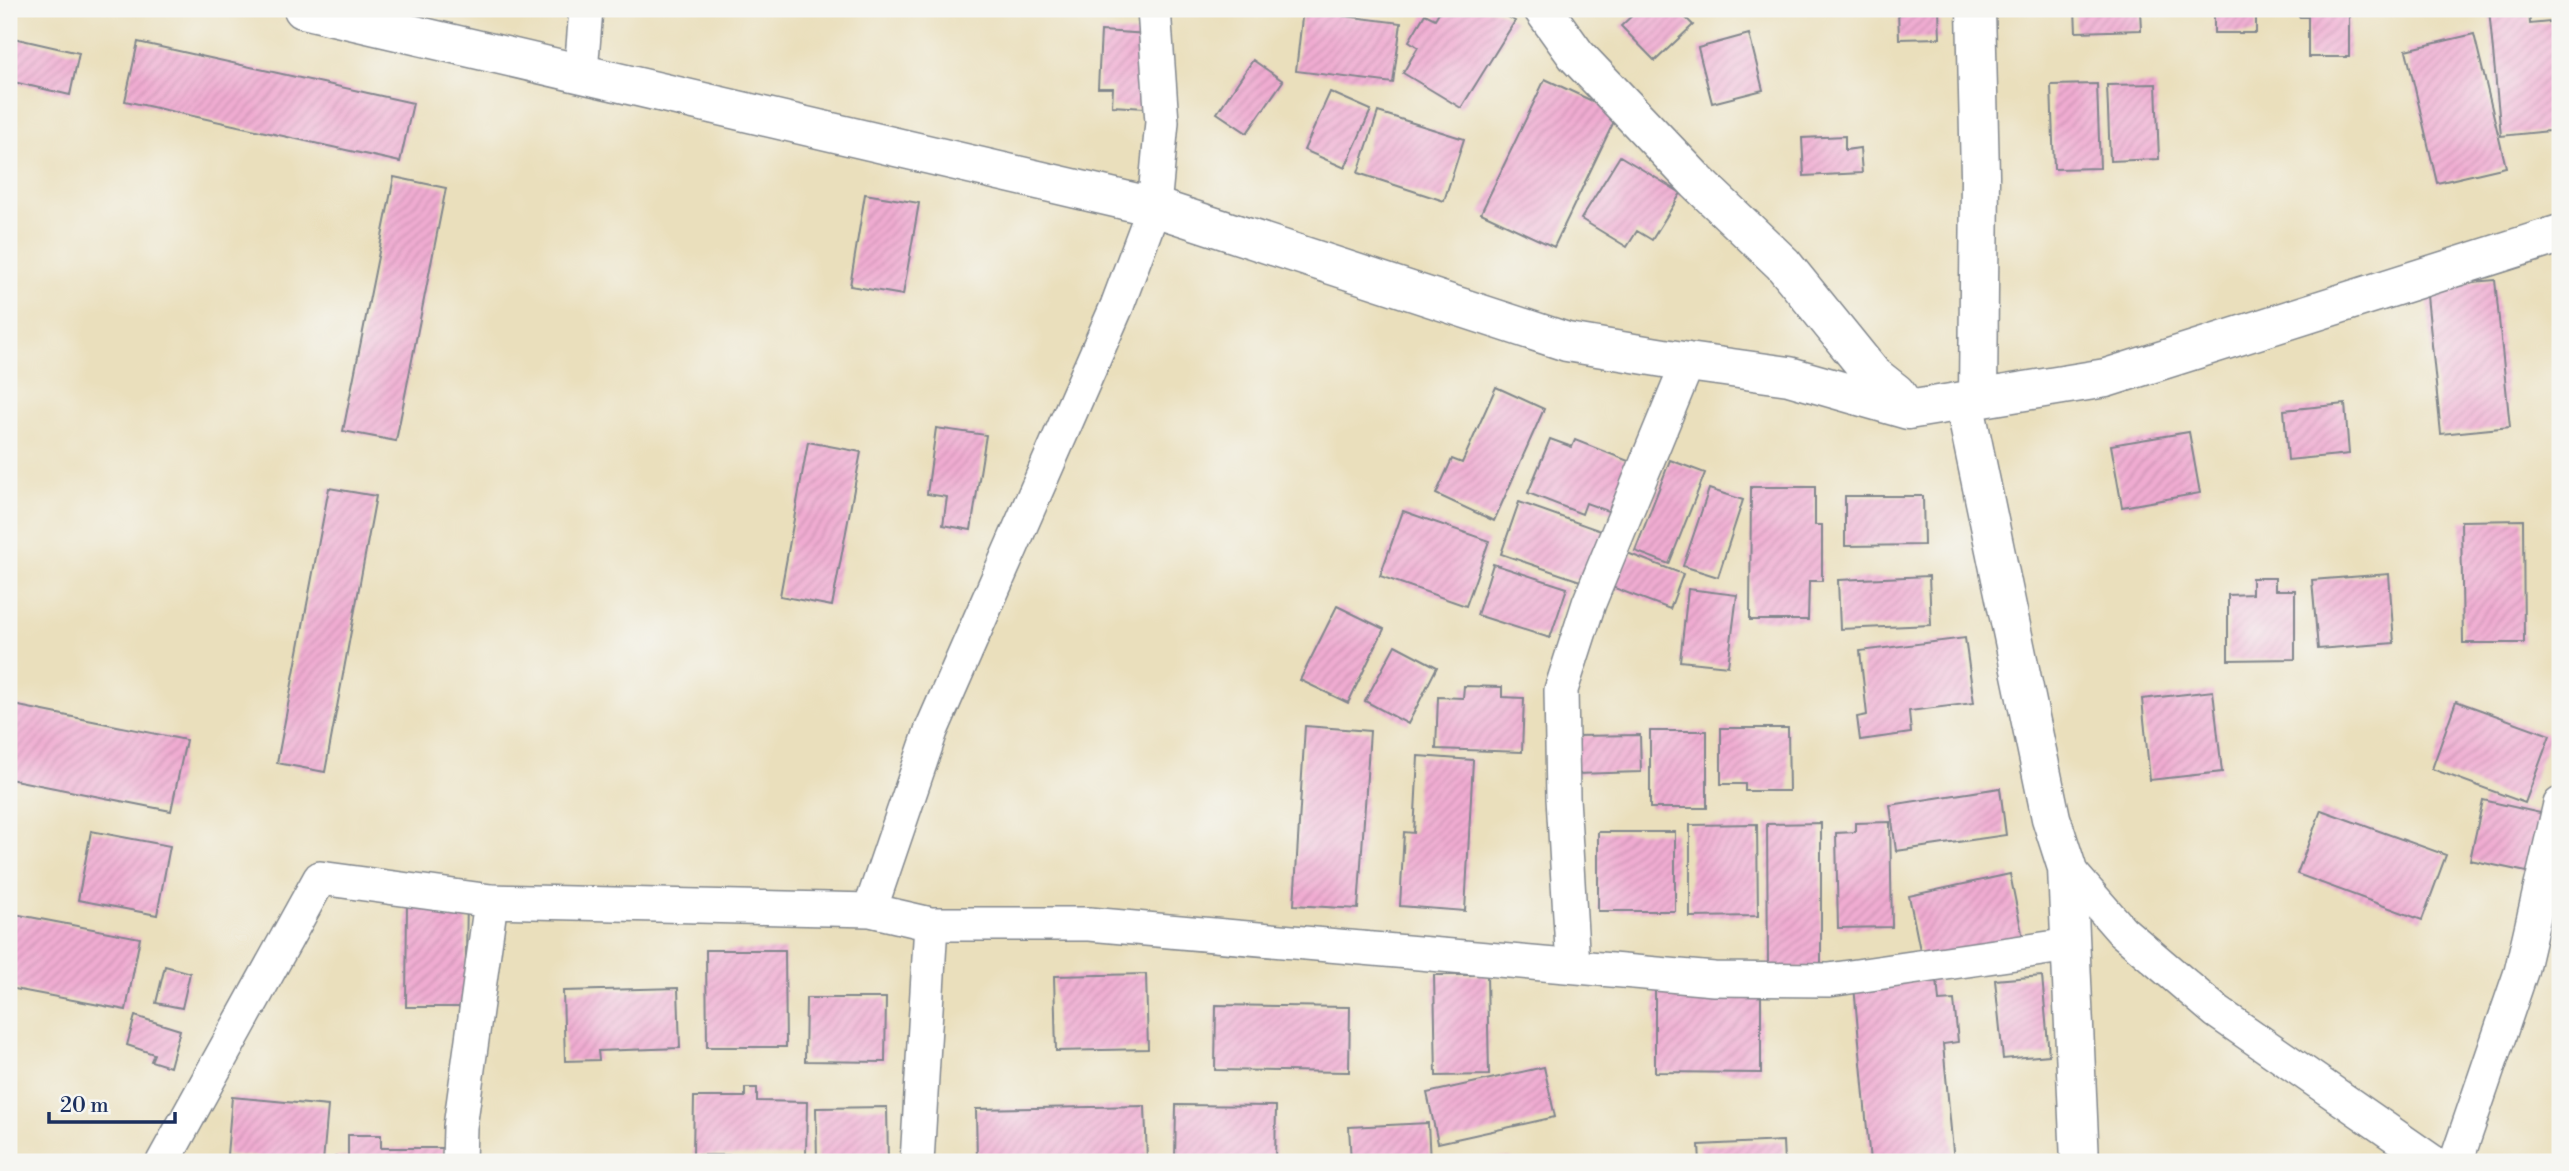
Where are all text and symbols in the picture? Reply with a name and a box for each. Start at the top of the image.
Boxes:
scale bar [49,1080,175,1124]
text: 20 m [60,1093,109,1119]

